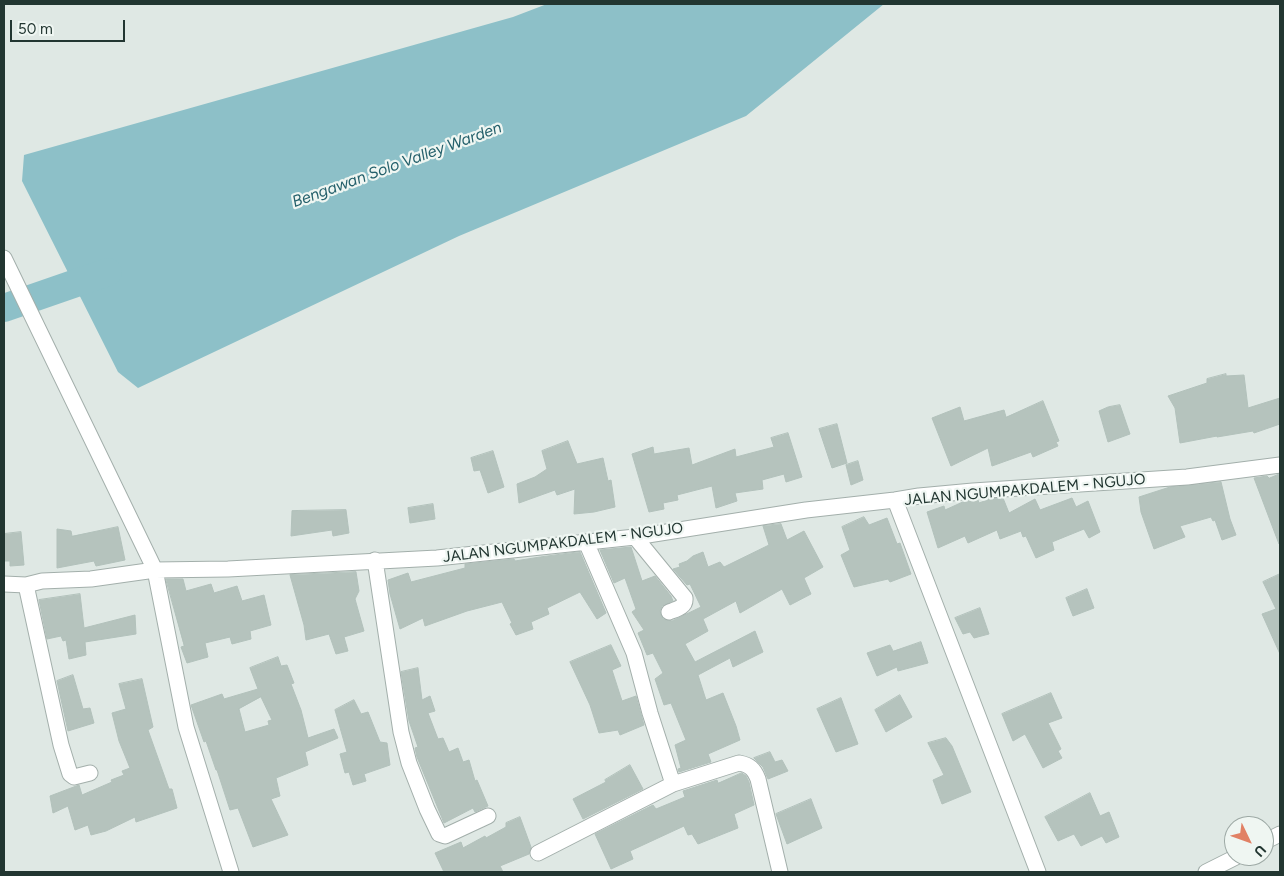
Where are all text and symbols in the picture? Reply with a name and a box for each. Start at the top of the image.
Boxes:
scale bar [12,10,128,42]
text: 50 m [18,20,53,38]
water label: Bengawan Solo Valley Warden [290,118,504,212]
street label: JALAN NGUMPAKDALEM - NGUJO [904,470,1146,510]
street label: JALAN NGUMPAKDALEM - NGUJO [442,519,684,567]
north arrow [1224,816,1274,866]
text: U [1250,841,1269,860]

